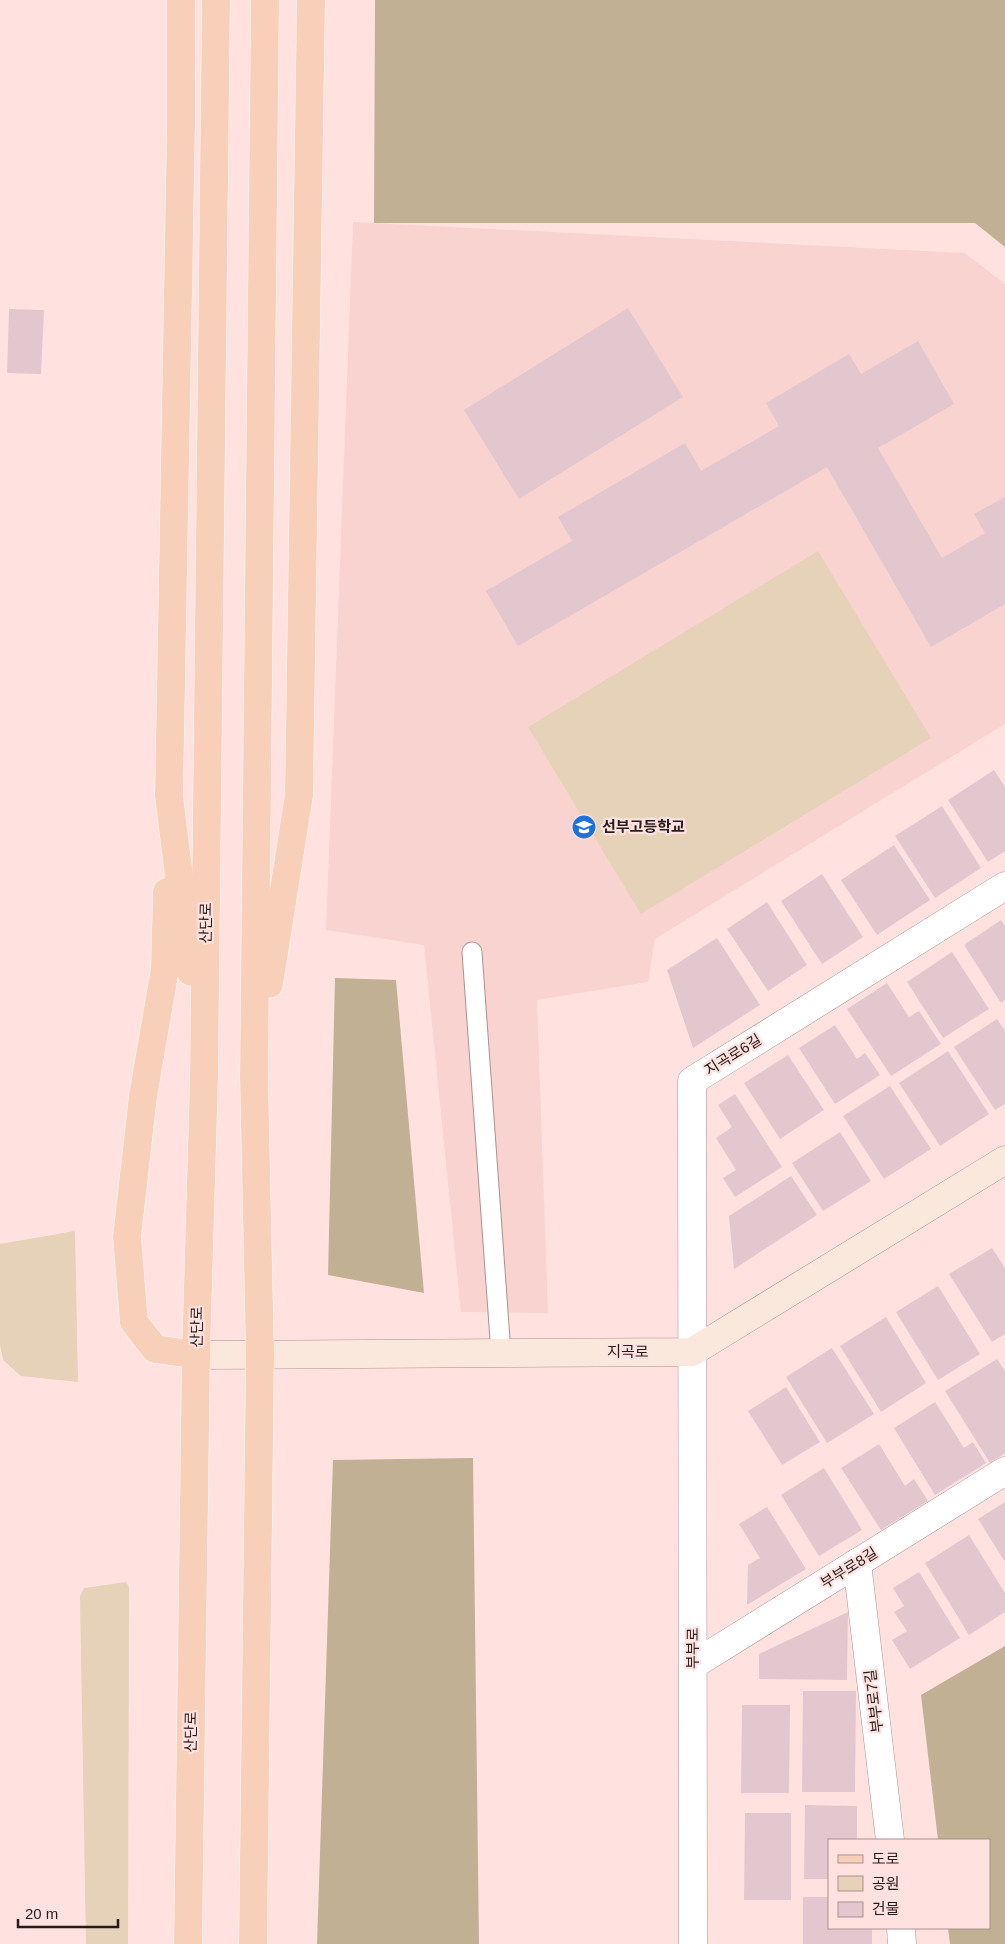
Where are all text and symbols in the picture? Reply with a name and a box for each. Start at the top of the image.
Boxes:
school or university icon: 선부고등학교 [571,814,597,840]
place label: 선부고등학교 [602,818,685,835]
street label: 산단로 [197,902,214,944]
street label: 지곡로6길 [701,1031,764,1079]
street label: 산단로 [188,1306,205,1348]
street label: 지곡로 [607,1343,649,1360]
street label: 부부로8길 [817,1544,880,1592]
street label: 부부로 [684,1627,701,1669]
street label: 부부로7길 [861,1668,886,1734]
street label: 산단로 [182,1711,199,1753]
legend [828,1839,990,1929]
text: 도로 [872,1850,900,1867]
text: 공원 [872,1875,900,1892]
scale bar [18,1896,118,1928]
text: 건물 [872,1900,900,1917]
text: 20 m [25,1905,58,1922]

